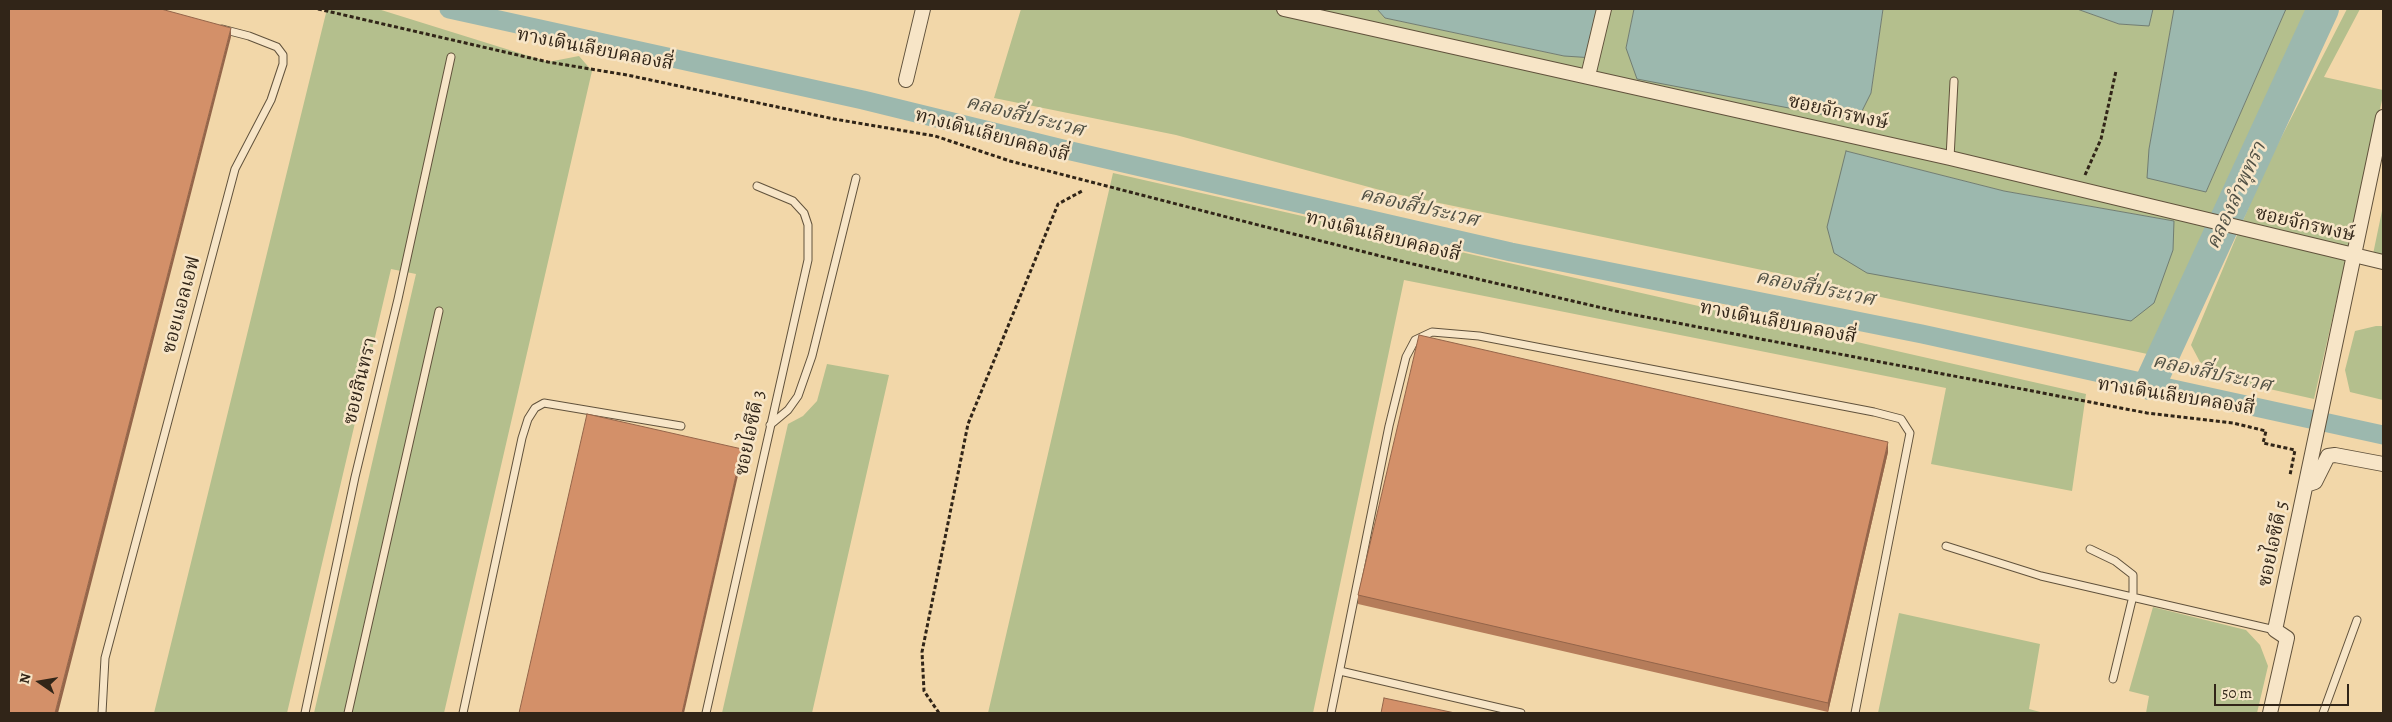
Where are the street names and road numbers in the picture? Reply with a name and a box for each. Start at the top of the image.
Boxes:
street label: ทางเดินเลียบคลองสี่ [515,24,675,76]
street label: ซอยจักรพงษ์ [1786,90,1890,136]
street label: ทางเดินเลียบคลองสี่ [912,104,1072,168]
street label: ซอยจักรพงษ์ [2253,202,2357,248]
street label: ทางเดินเลียบคลองสี่ [1303,207,1463,267]
street label: ซอยแอลเอฟ [158,254,206,356]
street label: ทางเดินเลียบคลองสี่ [1698,297,1858,349]
street label: ซอยสินทรา [339,335,383,427]
street label: ทางเดินเลียบคลองสี่ [2096,373,2256,421]
street label: ซอยไอซีดี 3 [731,388,771,478]
street label: ซอยไอซีดี 5 [2254,499,2294,589]

